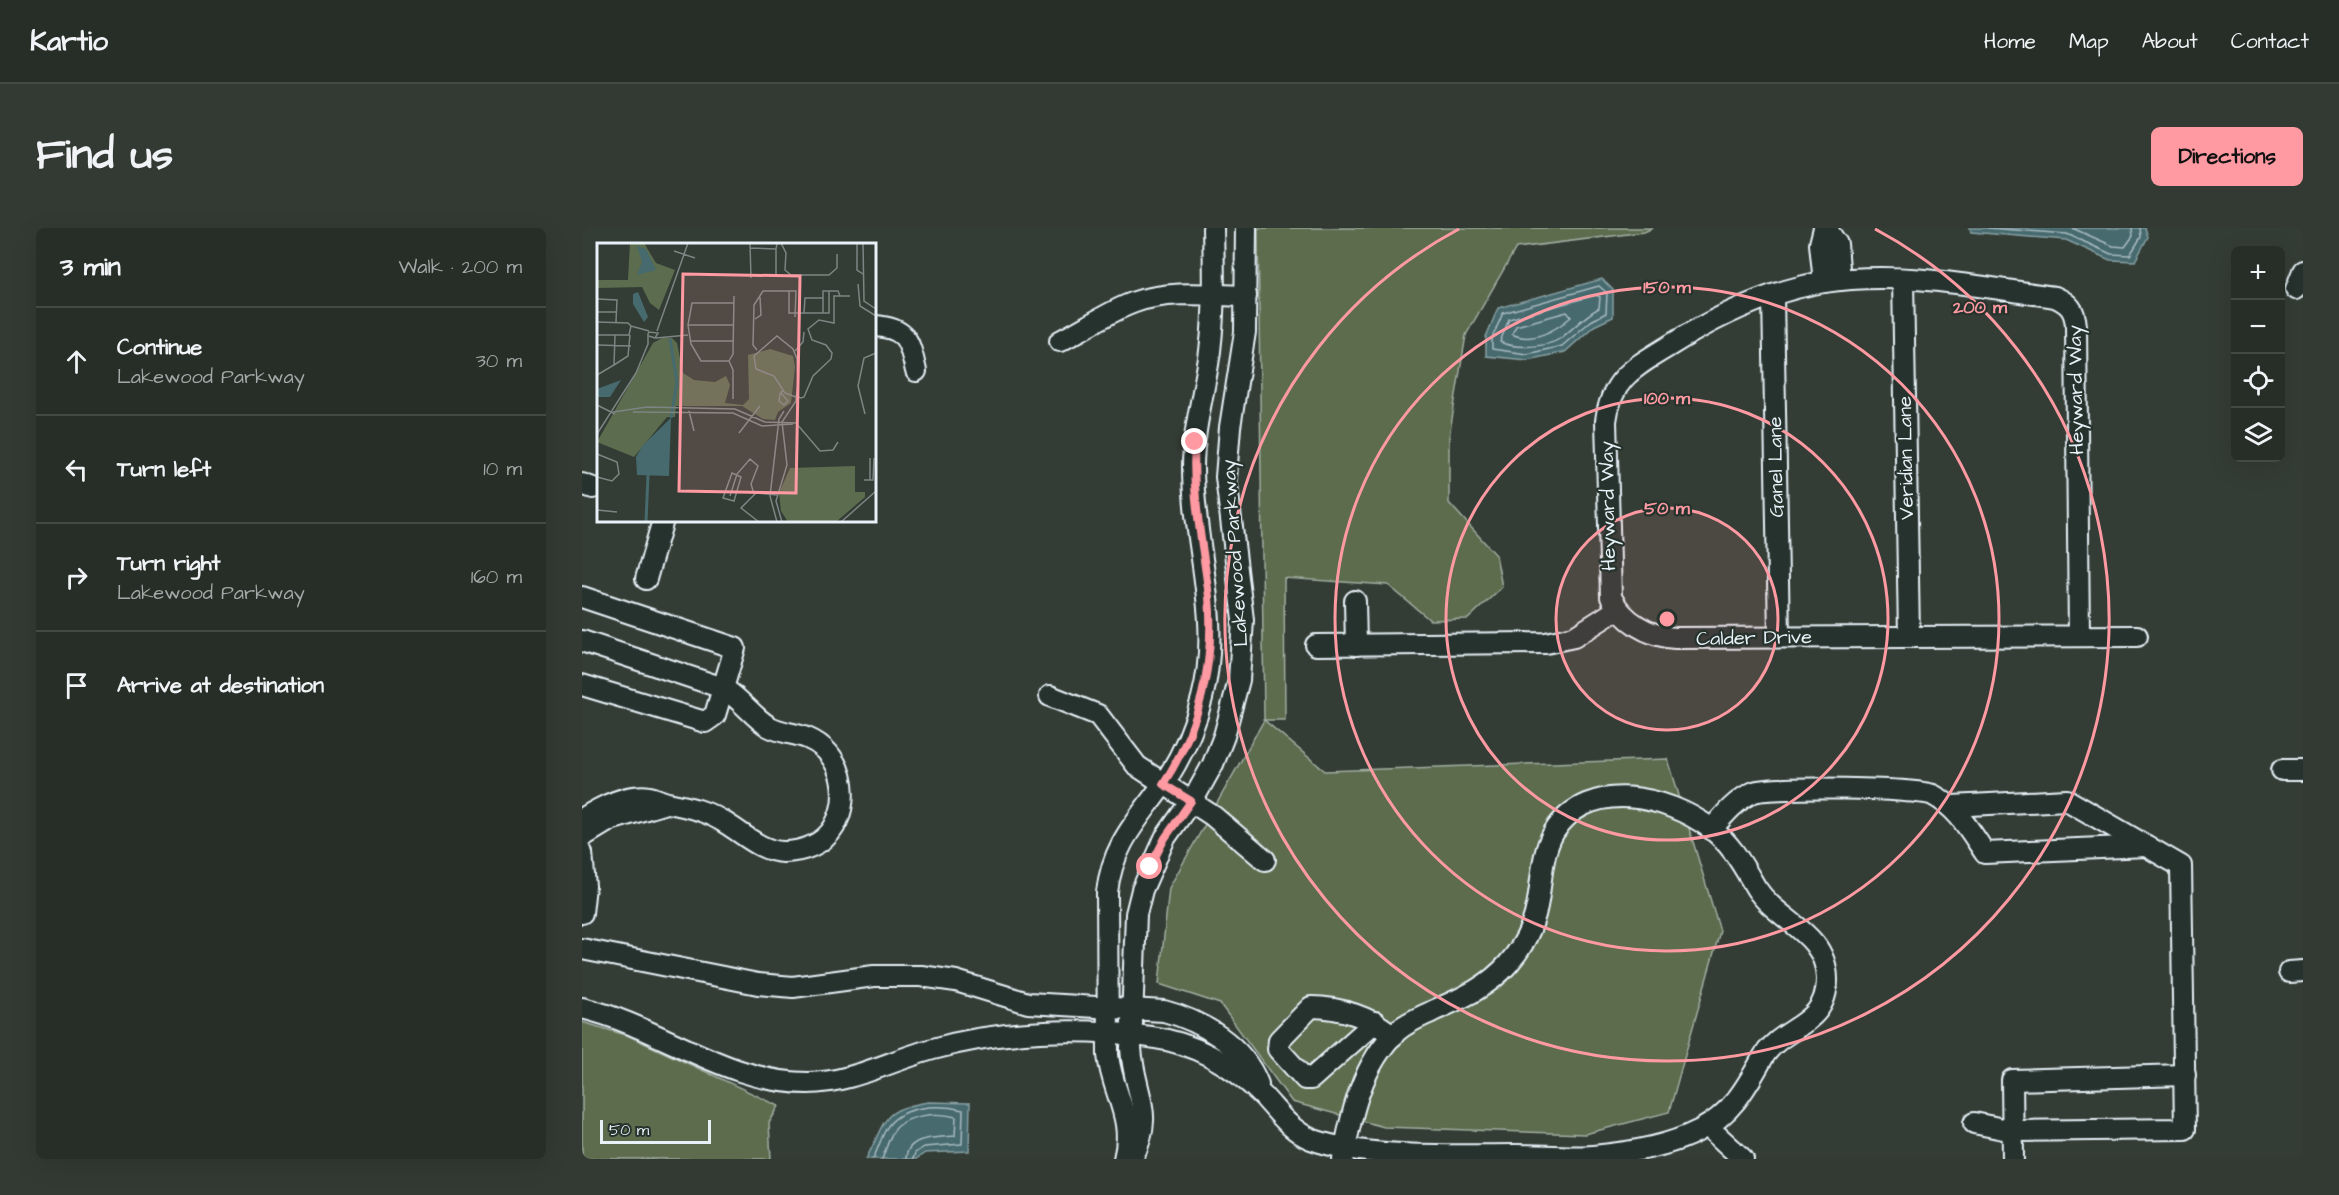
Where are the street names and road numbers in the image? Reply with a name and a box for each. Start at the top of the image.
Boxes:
street label: Heyward Way [2061,325,2092,455]
street label: Veridian Lane [1891,396,1921,520]
street label: Ganel Lane [1761,416,1791,518]
street label: Heyward Way [1593,441,1624,571]
street label: Lakewood Parkway [1214,458,1257,648]
street label: Calder Drive [1696,623,1812,653]

